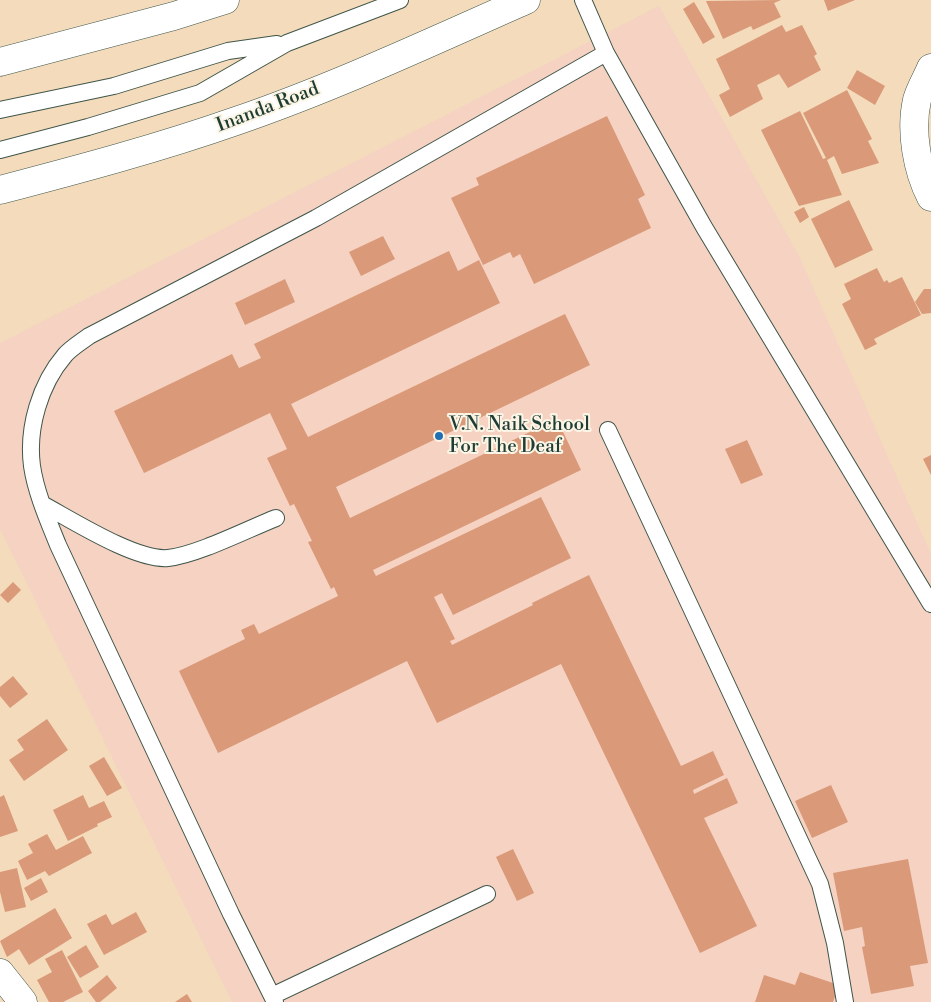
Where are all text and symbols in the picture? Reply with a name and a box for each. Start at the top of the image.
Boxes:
street label: Inanda Road [214,78,322,138]
place label: V.N. Naik School For The Deaf [449,414,590,458]
marker: V.N. Naik School For The Deaf [433,430,445,442]

